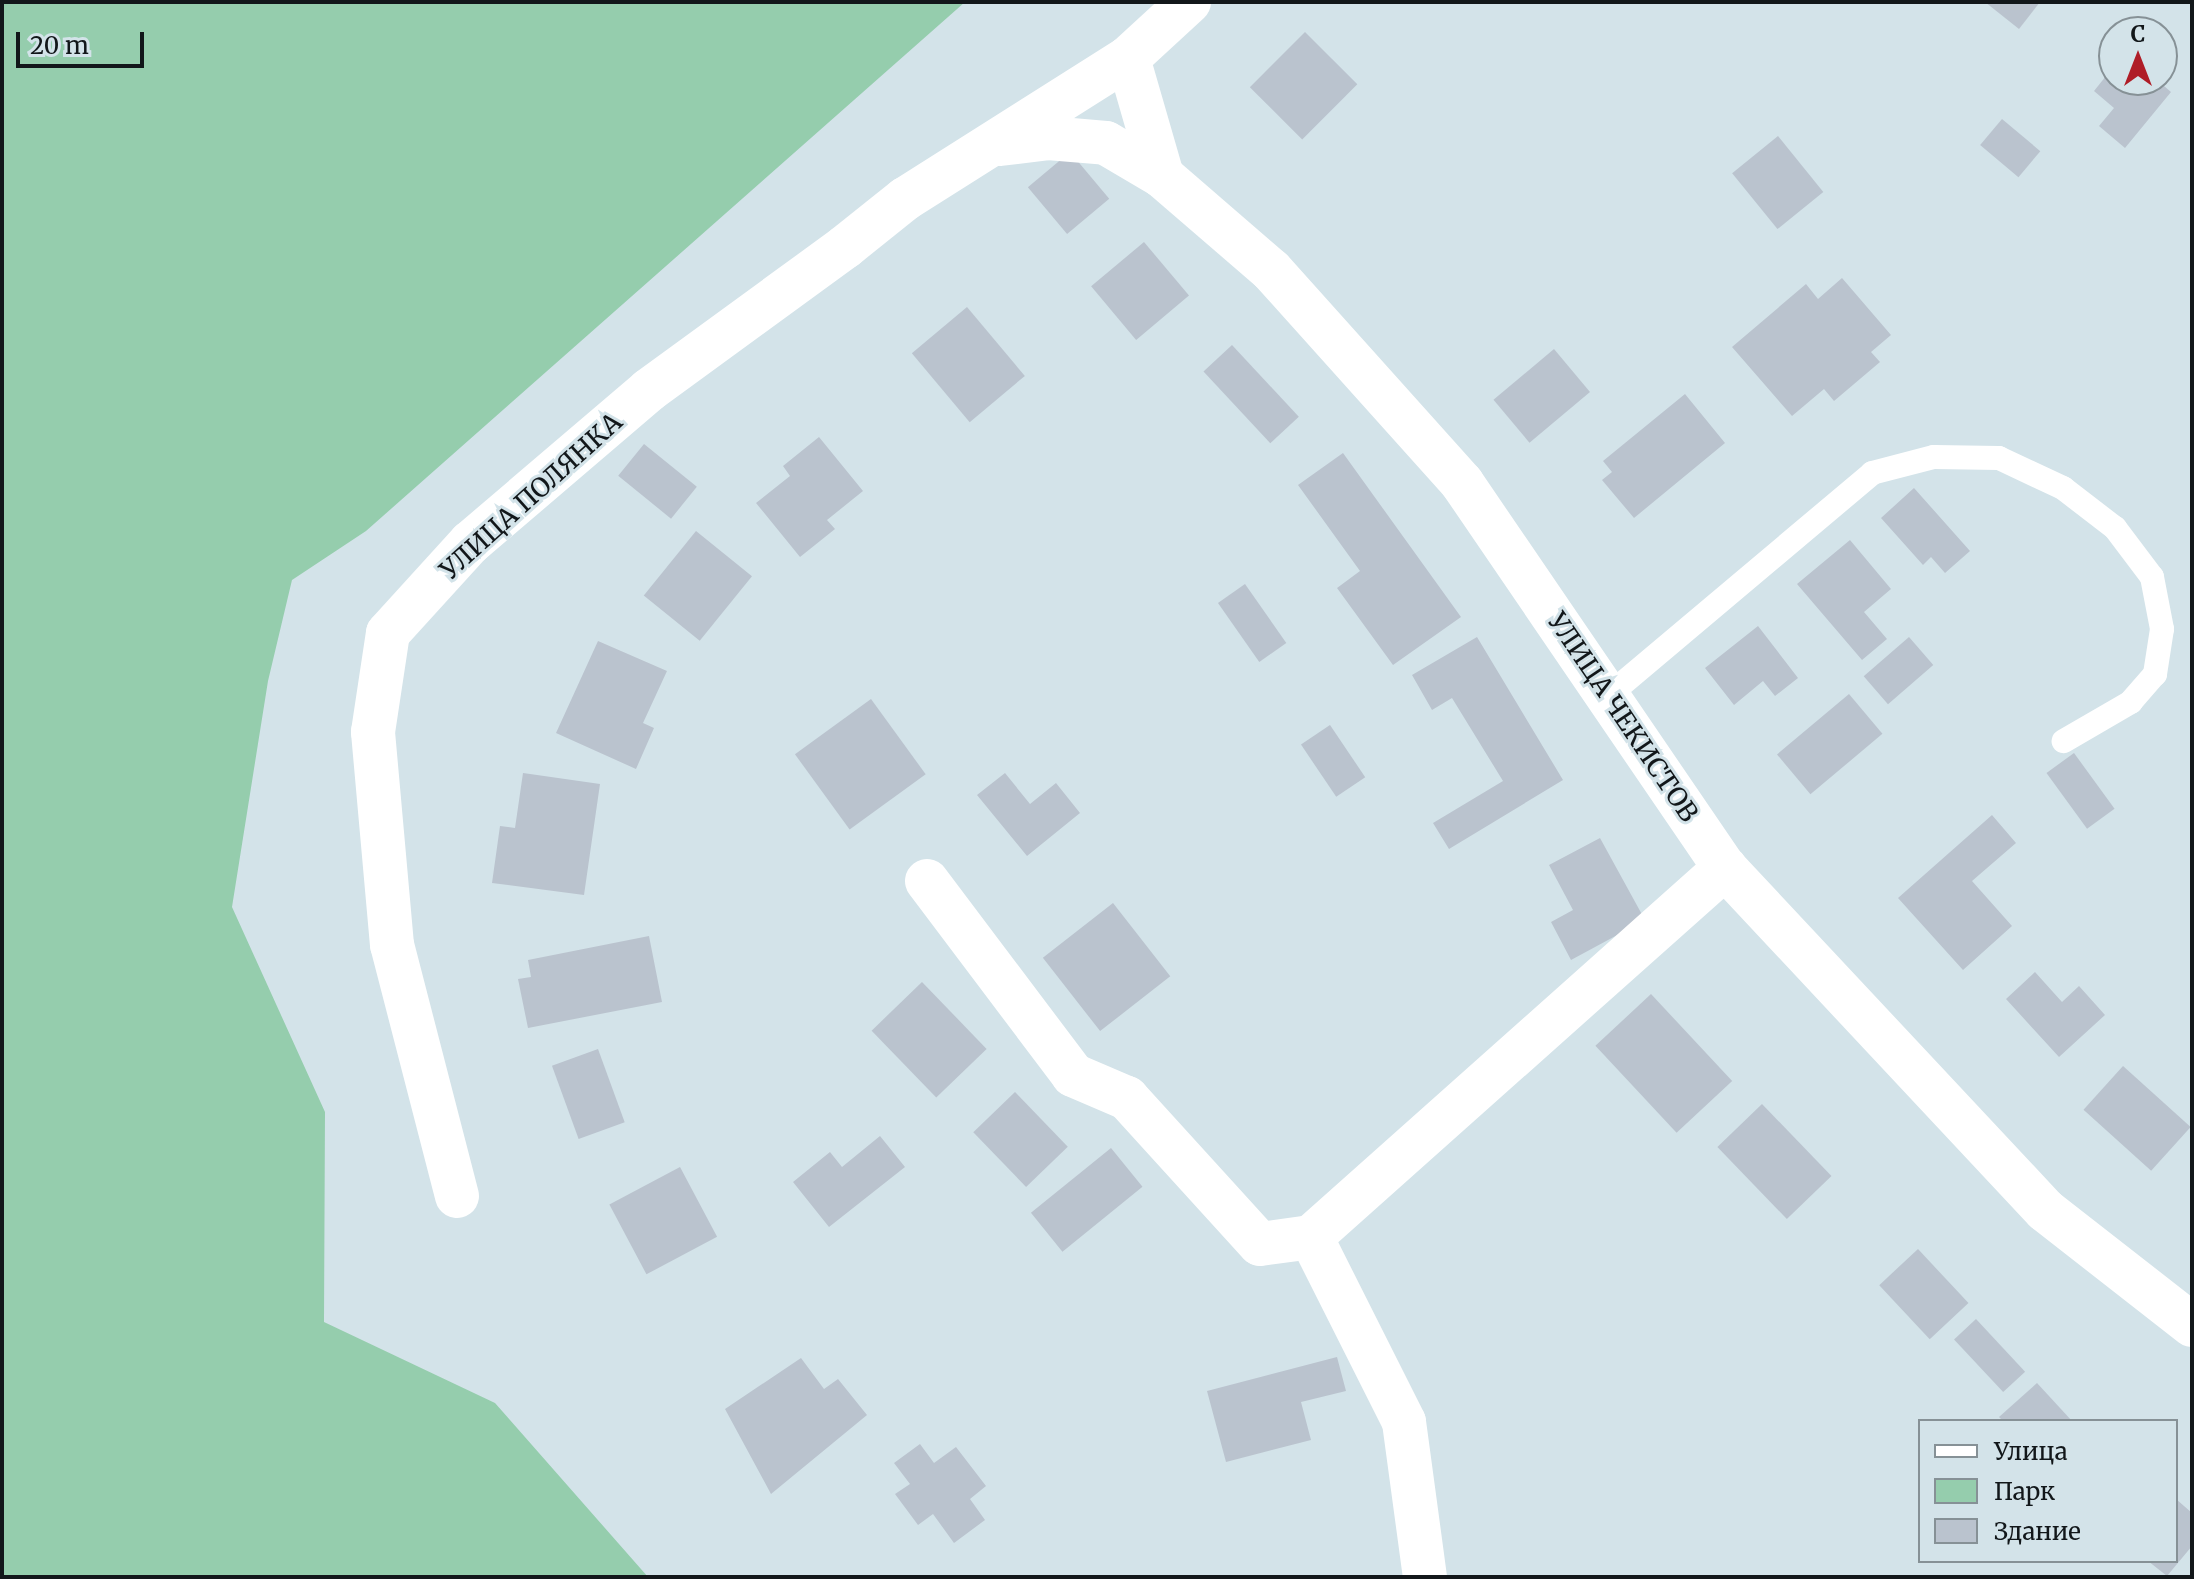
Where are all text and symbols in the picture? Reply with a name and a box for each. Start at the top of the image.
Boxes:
scale bar [20,16,148,66]
north arrow [2098,16,2178,96]
text: С [2131,20,2145,48]
text: 20 m [30,30,89,61]
street label: УЛИЦА ПОЛЯНКА [434,406,628,586]
street label: УЛИЦА ЧЕКИСТОВ [1541,607,1705,827]
legend [1918,1419,2178,1563]
text: Улица [1994,1436,2068,1467]
text: Парк [1994,1476,2055,1507]
text: Здание [1994,1516,2081,1547]

